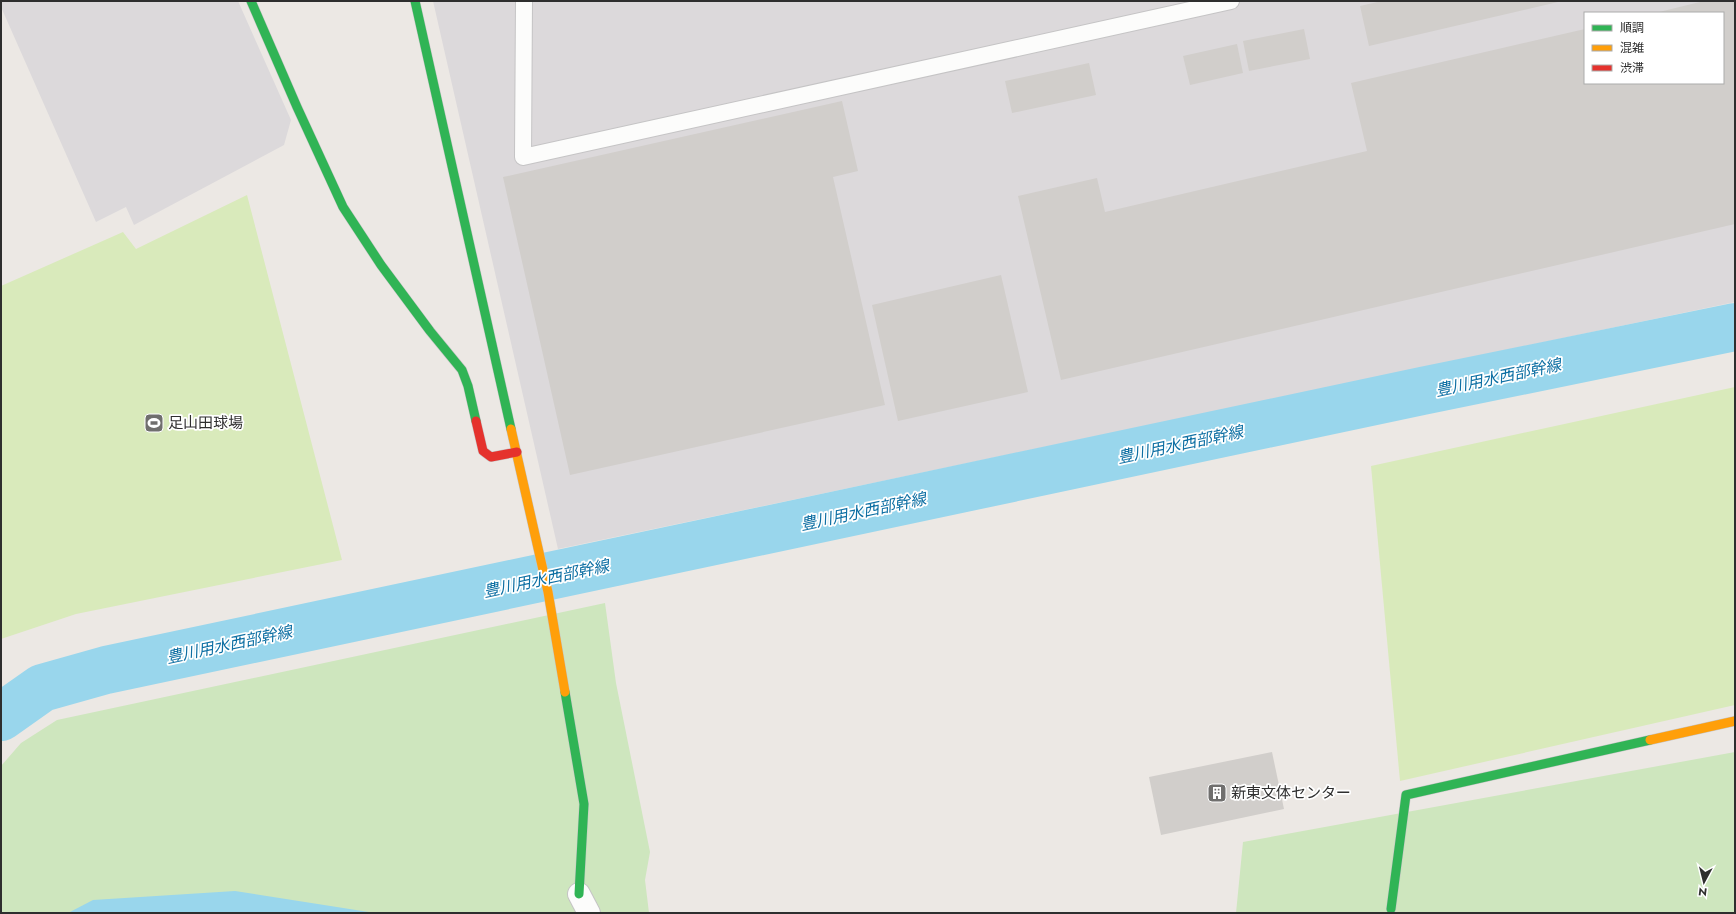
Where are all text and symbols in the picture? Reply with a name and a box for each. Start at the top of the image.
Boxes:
legend [1584,12,1724,84]
text: 順調 [1620,19,1644,37]
text: 混雑 [1620,39,1644,57]
text: 渋滞 [1620,59,1644,77]
water label: 豊川用水西部幹線 [1433,353,1565,402]
sports icon: 足山田球場 [143,412,165,434]
place label: 足山田球場 [168,412,243,434]
water label: 豊川用水西部幹線 [1115,420,1247,469]
water label: 豊川用水西部幹線 [798,487,930,536]
water label: 豊川用水西部幹線 [481,554,613,603]
water label: 豊川用水西部幹線 [164,620,296,669]
building icon: 新東文体センター [1206,782,1228,804]
place label: 新東文体センター [1231,782,1351,804]
north arrow [1684,862,1724,902]
text: N [1697,883,1708,900]

